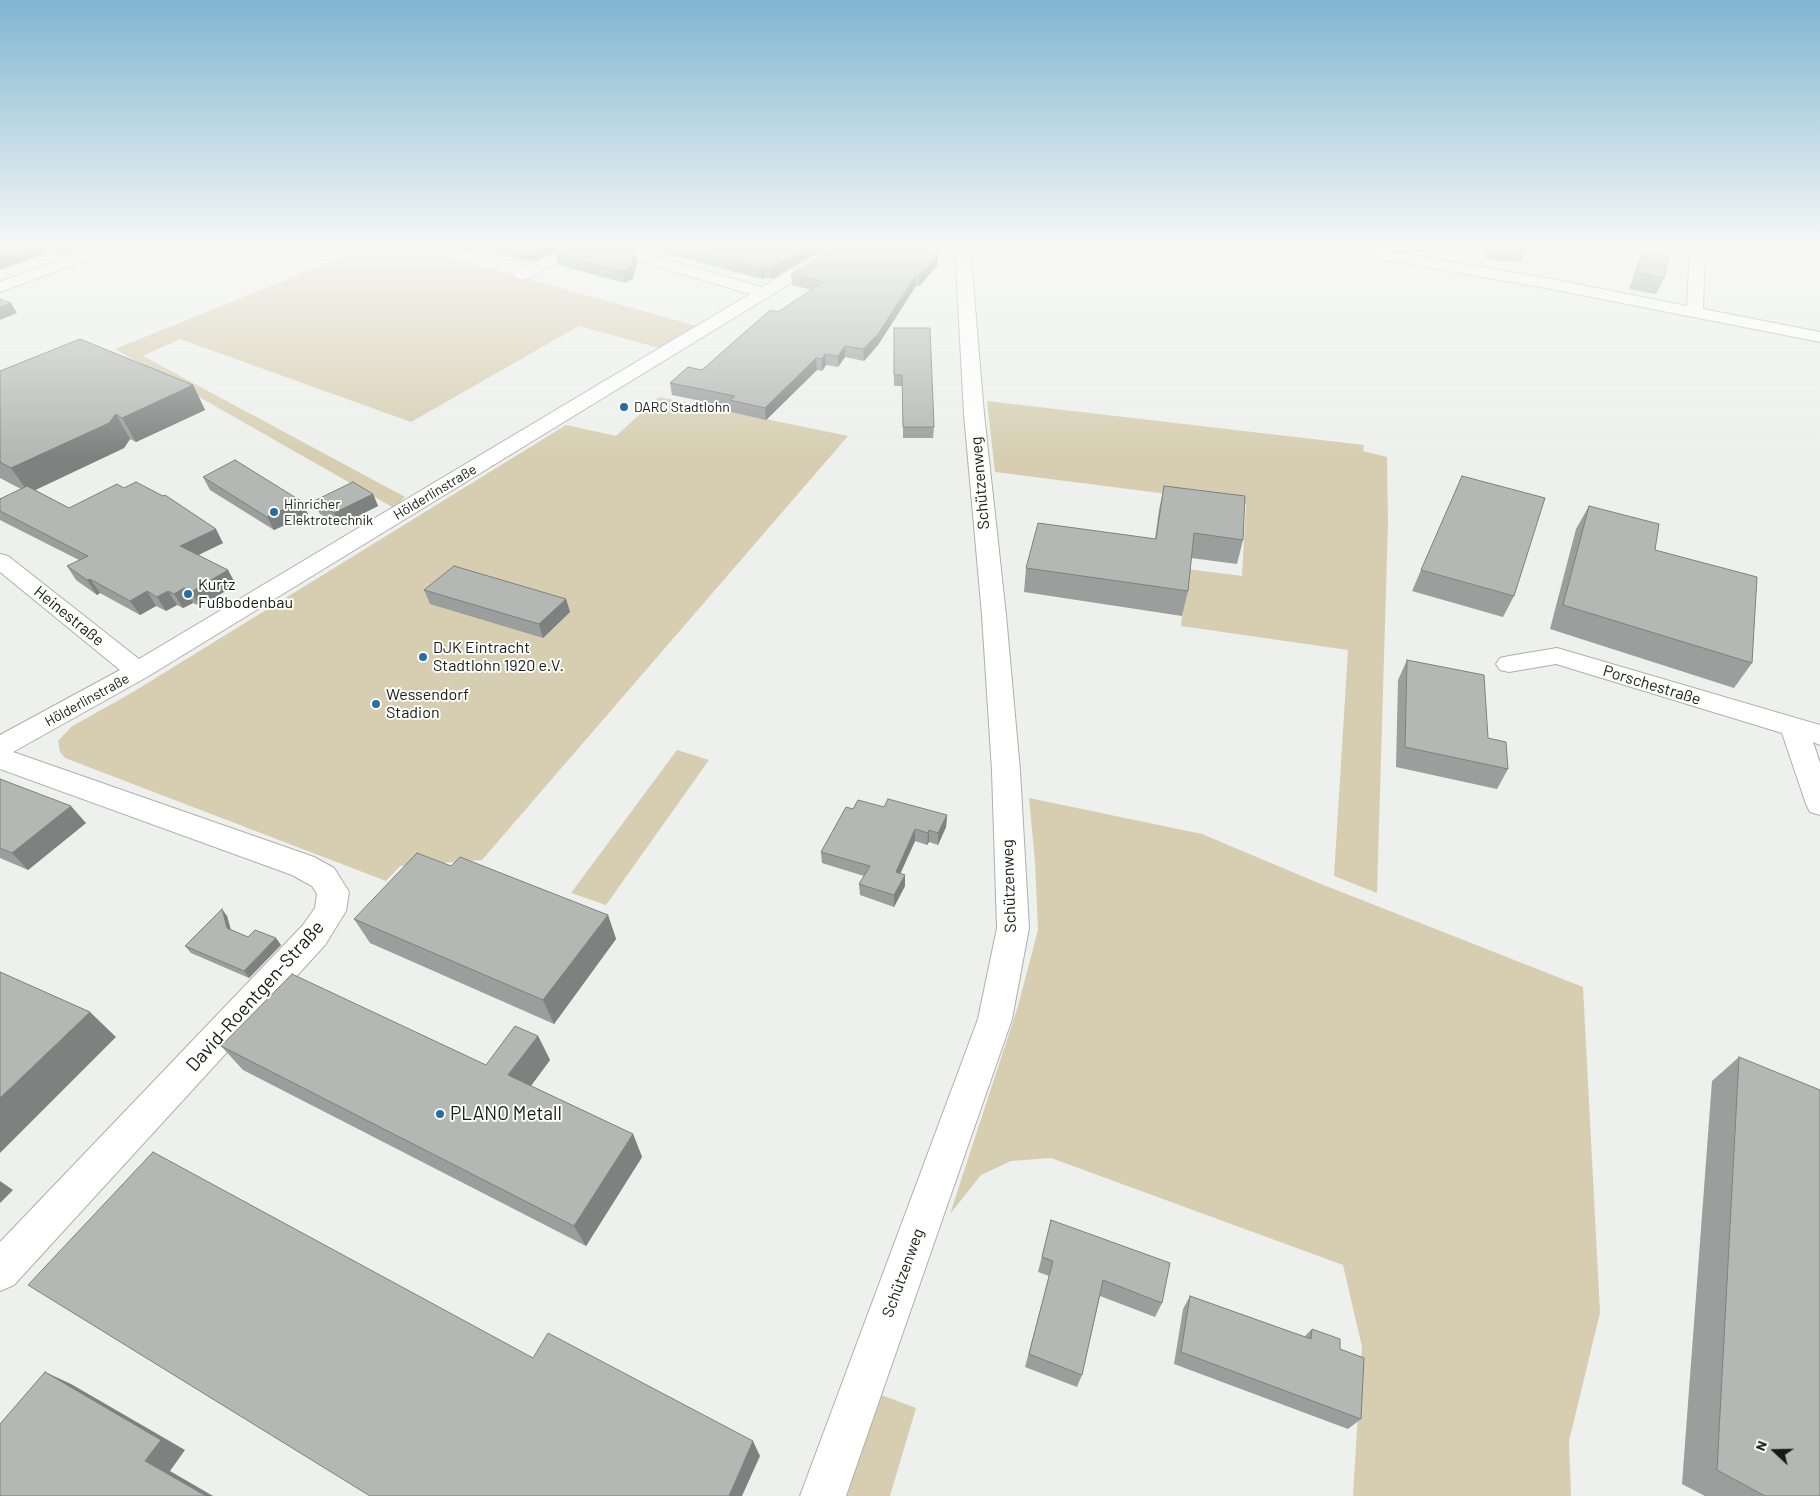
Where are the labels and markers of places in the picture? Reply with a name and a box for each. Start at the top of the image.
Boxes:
place label: DARC Stadtlohn [634,399,730,415]
marker: DARC Stadtlohn [618,401,630,413]
place label: Hinricher Elektrotechnik [284,496,373,528]
marker: Hinricher Elektrotechnik [268,506,280,518]
place label: Kurtz Fußbodenbau [198,575,293,613]
marker: Kurtz Fußbodenbau [182,588,194,600]
place label: DJK Eintracht Stadtlohn 1920 e.V. [433,638,564,676]
marker: DJK Eintracht Stadtlohn 1920 e.V. [417,651,429,663]
place label: Wessendorf Stadion [386,685,469,723]
marker: Wessendorf Stadion [370,698,382,710]
place label: PLANO Metall [450,1103,562,1125]
marker: PLANO Metall [434,1108,446,1120]

